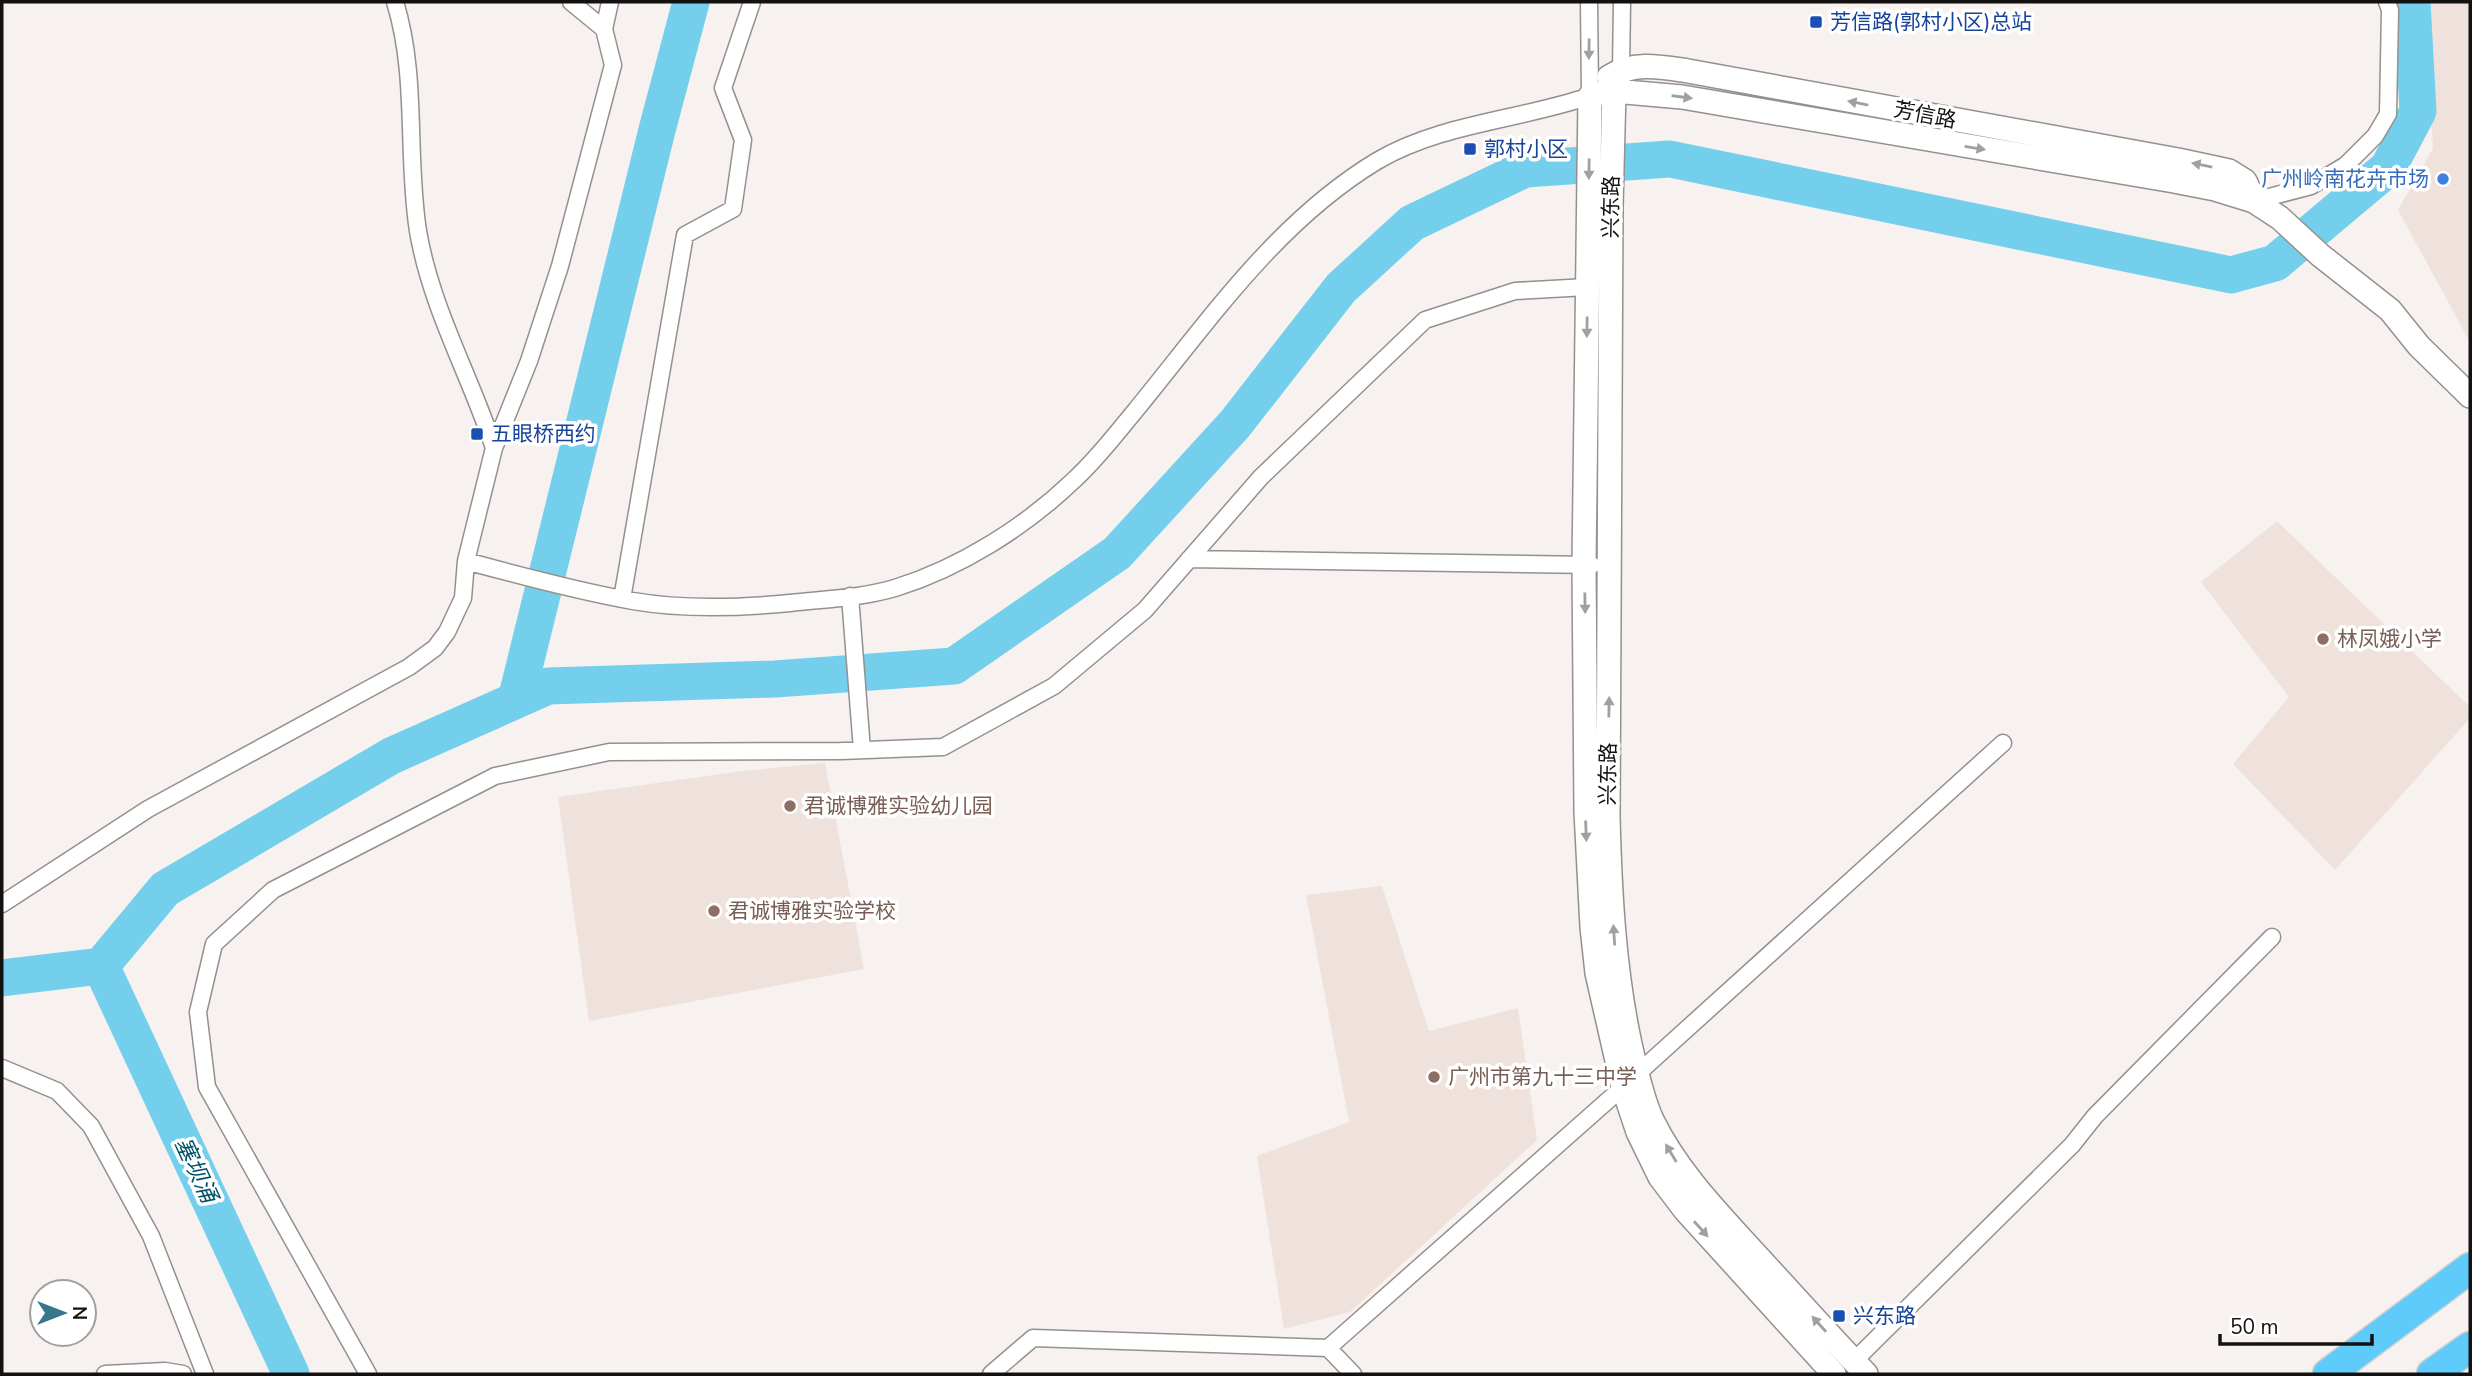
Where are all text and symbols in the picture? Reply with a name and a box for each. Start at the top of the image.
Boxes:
place label: 芳信路(郭村小区)总站 [1830,8,2032,36]
marker: 芳信路(郭村小区)总站 [1808,14,1824,30]
one-way arrow [1583,38,1595,60]
one-way arrow [1671,92,1693,103]
street label: 芳信路 [1891,95,1959,135]
one-way arrow [1847,97,1869,108]
place label: 郭村小区 [1484,135,1568,163]
marker: 郭村小区 [1462,141,1478,157]
one-way arrow [1964,143,1986,154]
one-way arrow [1583,158,1594,180]
one-way arrow [2191,159,2213,170]
place label: 广州岭南花卉市场 [2261,165,2429,193]
marker: 广州岭南花卉市场 [2435,171,2451,187]
street label: 兴东路 [1596,175,1626,239]
one-way arrow [1581,316,1593,338]
place label: 五眼桥西约 [491,420,596,448]
marker: 五眼桥西约 [469,426,485,442]
one-way arrow [1579,593,1591,615]
place label: 林凤娥小学 [2337,625,2442,653]
marker: 林凤娥小学 [2315,631,2331,647]
one-way arrow [1603,696,1615,718]
street label: 兴东路 [1593,742,1623,806]
place label: 君诚博雅实验幼儿园 [804,792,993,820]
marker: 君诚博雅实验幼儿园 [782,798,798,814]
one-way arrow [1581,820,1592,842]
place label: 君诚博雅实验学校 [728,897,896,925]
marker: 君诚博雅实验学校 [706,903,722,919]
one-way arrow [1608,923,1619,945]
place label: 广州市第九十三中学 [1448,1063,1637,1091]
marker: 广州市第九十三中学 [1426,1069,1442,1085]
water label: 塞坝涌 [167,1132,226,1211]
one-way arrow [1664,1143,1677,1162]
one-way arrow [1693,1220,1709,1237]
north arrow [28,1278,98,1348]
place label: 兴东路 [1853,1302,1916,1330]
scale bar [2220,1302,2372,1346]
text: N [66,1306,92,1320]
marker: 兴东路 [1831,1308,1847,1324]
text: 50 m [2230,1313,2279,1341]
one-way arrow [1812,1316,1828,1333]

